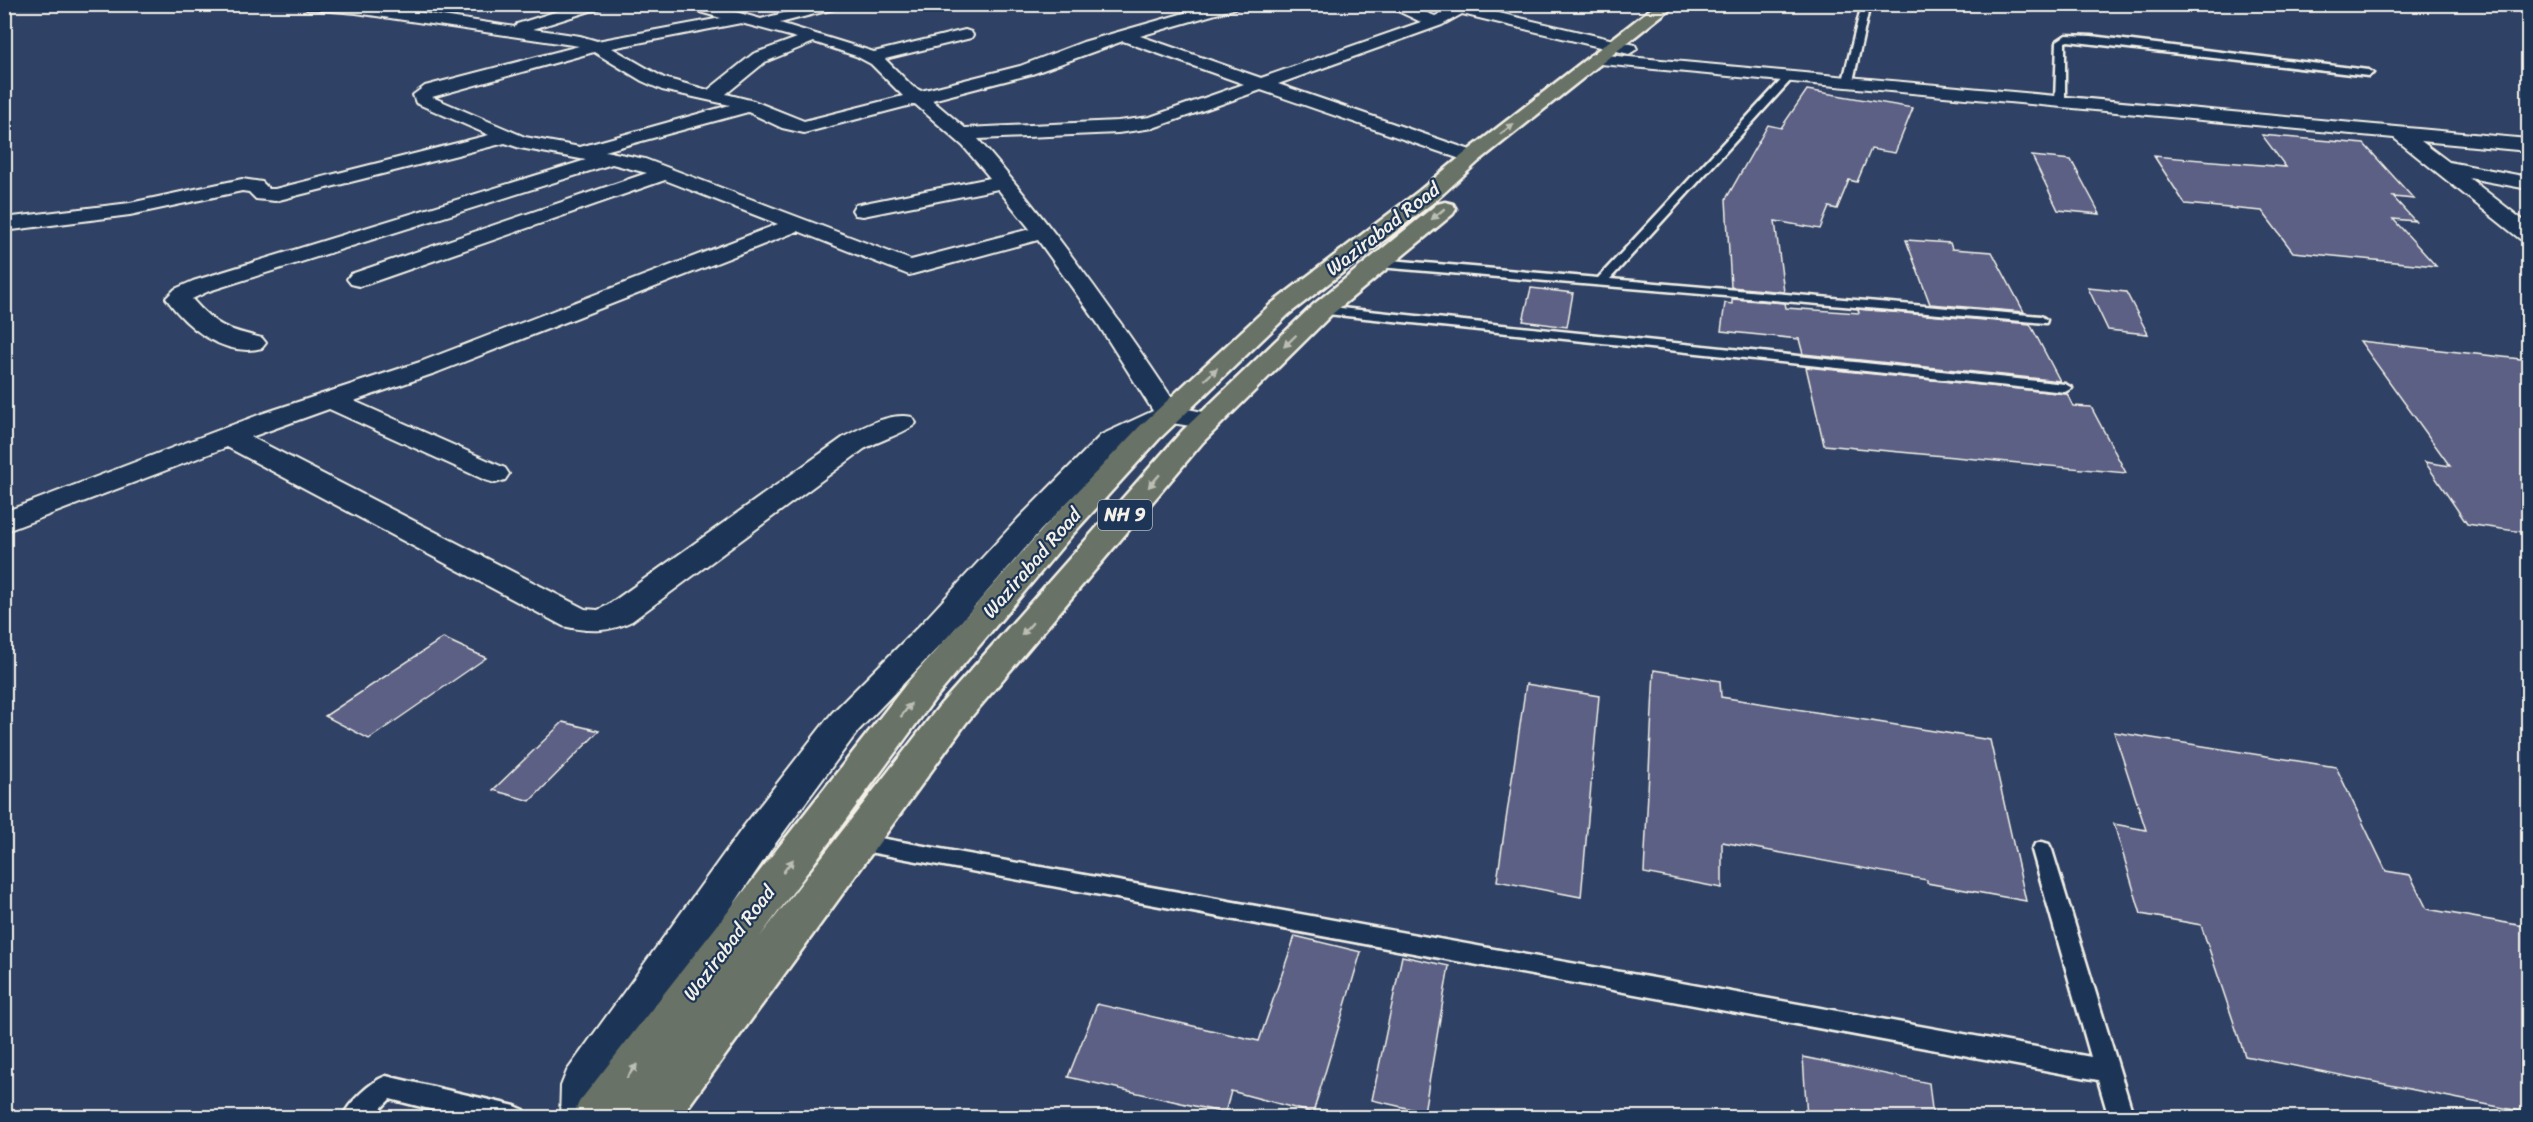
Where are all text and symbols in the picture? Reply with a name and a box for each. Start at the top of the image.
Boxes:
one-way arrow [1499,123,1515,136]
street label: Wazirabad Road [1318,172,1449,285]
one-way arrow [1430,208,1446,221]
one-way arrow [1284,334,1298,348]
one-way arrow [1204,367,1219,381]
one-way arrow [1148,473,1161,488]
street label: Wazirabad Road [974,498,1091,627]
road number: NH 9 [1098,500,1152,530]
one-way arrow [1021,621,1034,636]
one-way arrow [900,703,912,718]
one-way arrow [782,858,794,873]
street label: Wazirabad Road [673,876,785,1009]
one-way arrow [626,1063,639,1079]

